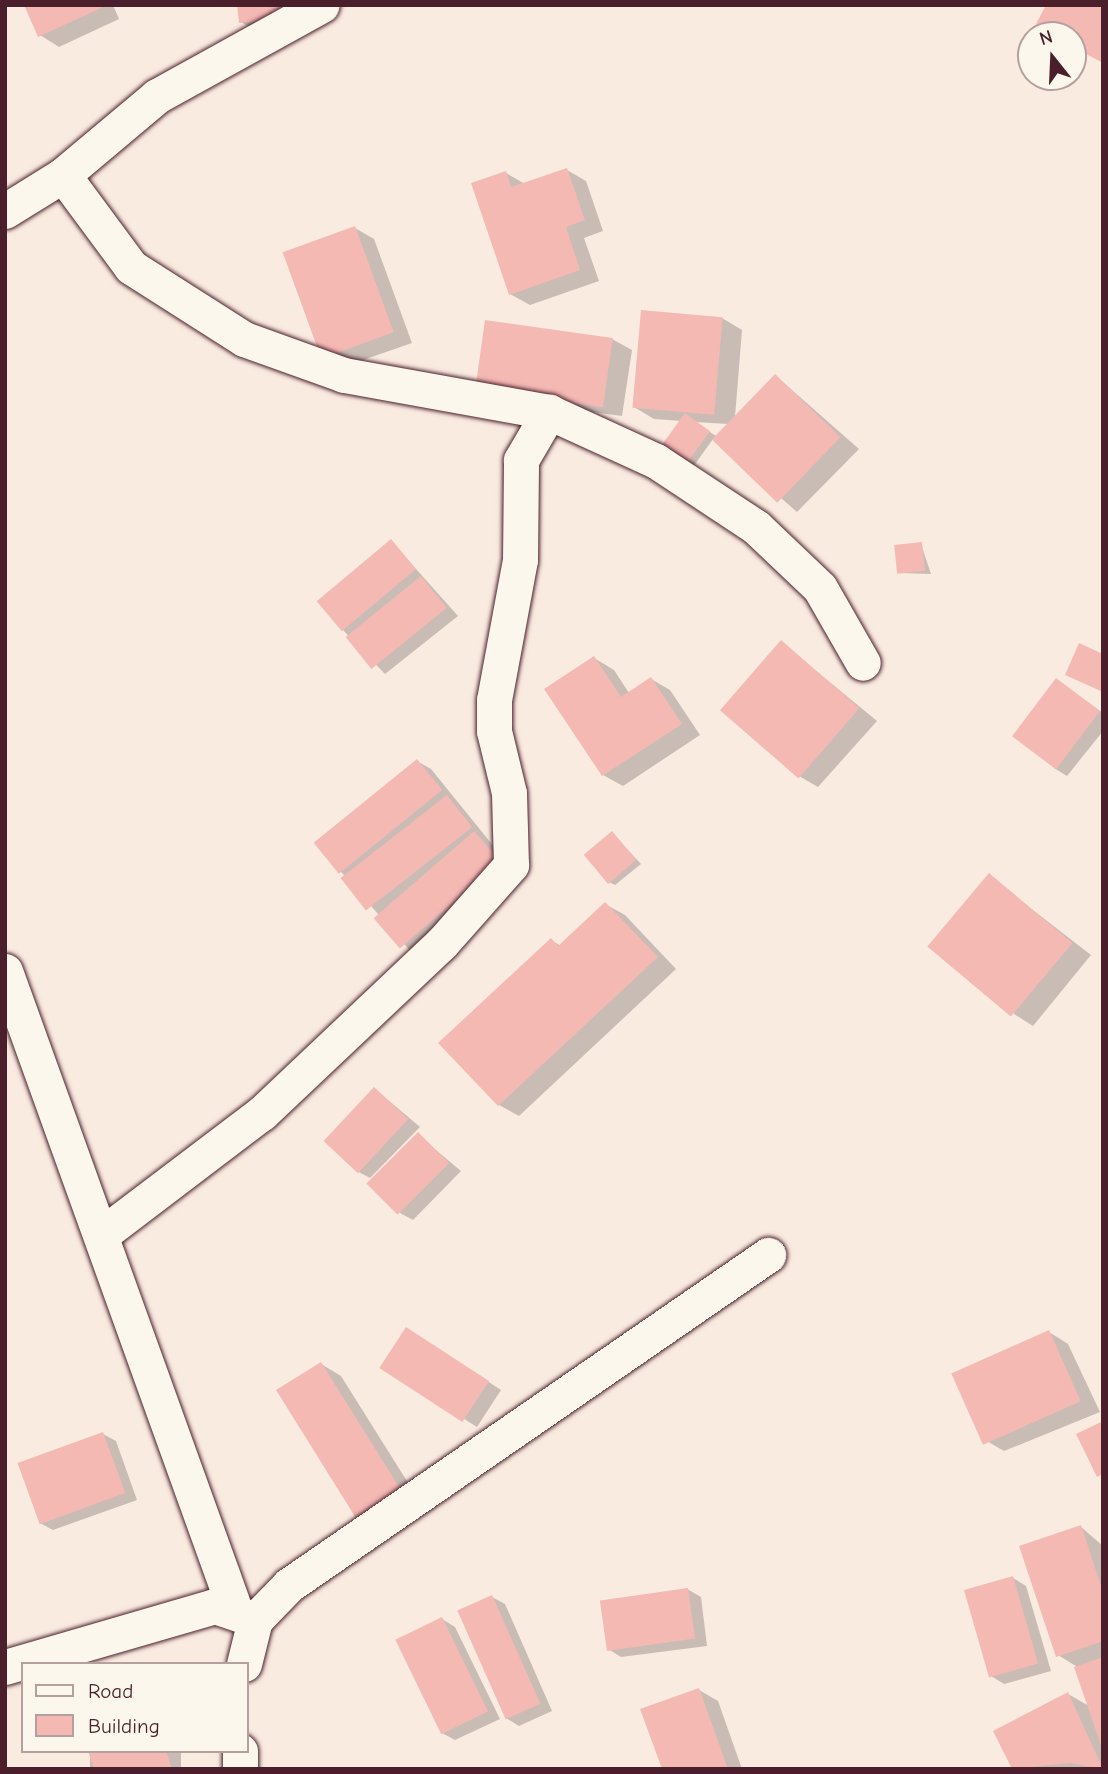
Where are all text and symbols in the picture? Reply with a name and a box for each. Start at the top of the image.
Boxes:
north arrow [1017,21,1087,91]
text: N [1037,26,1055,50]
legend [21,1662,248,1753]
text: Road [88,1679,133,1703]
text: Building [88,1714,160,1738]

